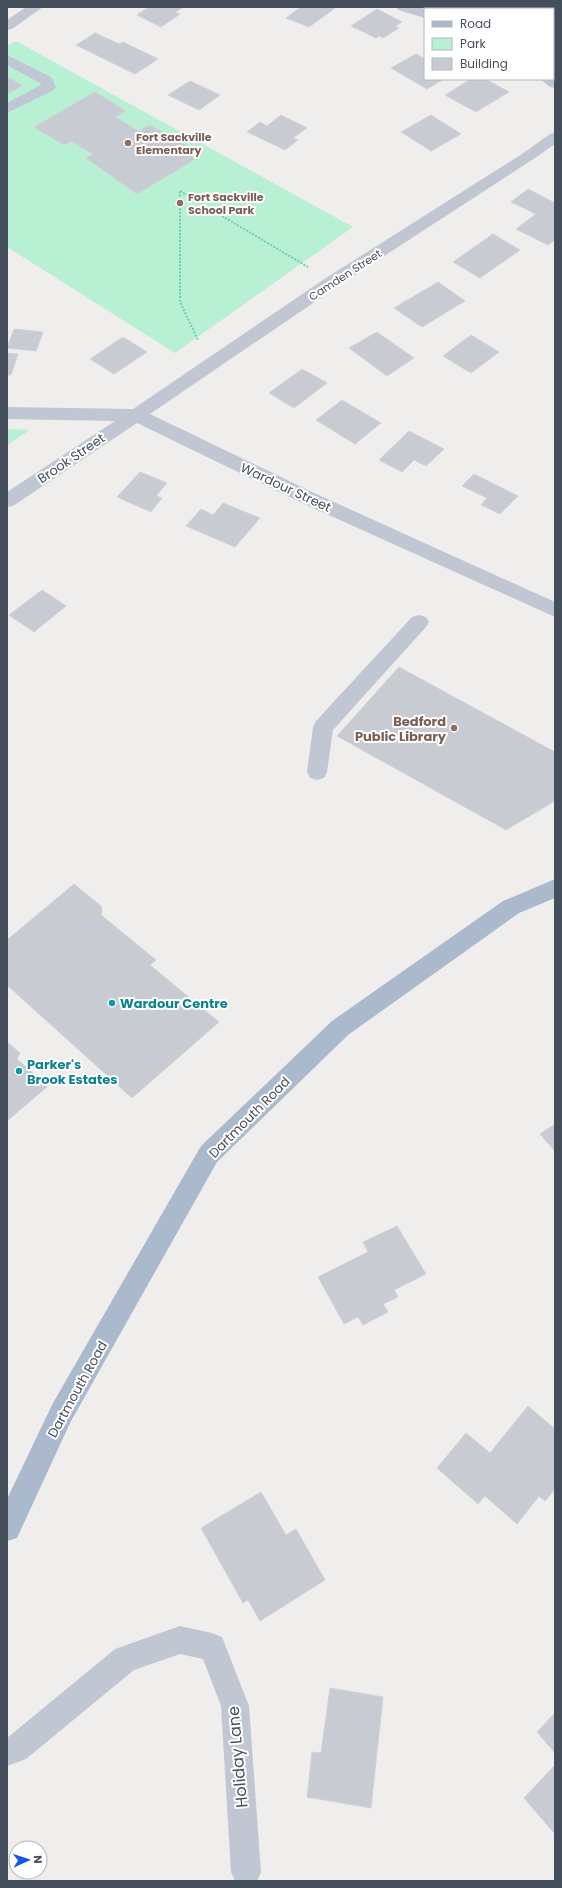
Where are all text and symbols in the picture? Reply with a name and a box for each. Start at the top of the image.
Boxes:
legend [424,8,554,80]
text: Road [460,15,491,32]
text: Park [460,35,487,52]
text: Building [460,55,508,72]
place label: Fort Sackville Elementary [136,129,212,158]
marker: Fort Sackville Elementary [123,138,133,148]
place label: Fort Sackville School Park [188,189,264,218]
marker: Fort Sackville School Park [175,198,185,208]
street label: Camden Street [306,245,384,305]
street label: Brook Street [34,429,109,488]
street label: Wardour Street [237,458,335,517]
place label: Bedford Public Library [355,712,447,746]
marker: Bedford Public Library [449,723,459,733]
place label: Wardour Centre [120,994,228,1013]
marker: Wardour Centre [107,998,117,1008]
place label: Parker's Brook Estates [27,1055,117,1089]
marker: Parker's Brook Estates [14,1066,24,1076]
street label: Dartmouth Road [204,1072,294,1162]
street label: Dartmouth Road [43,1337,112,1441]
street label: Holiday Lane [222,1705,253,1809]
north arrow [8,1840,48,1880]
text: N [30,1855,46,1864]

